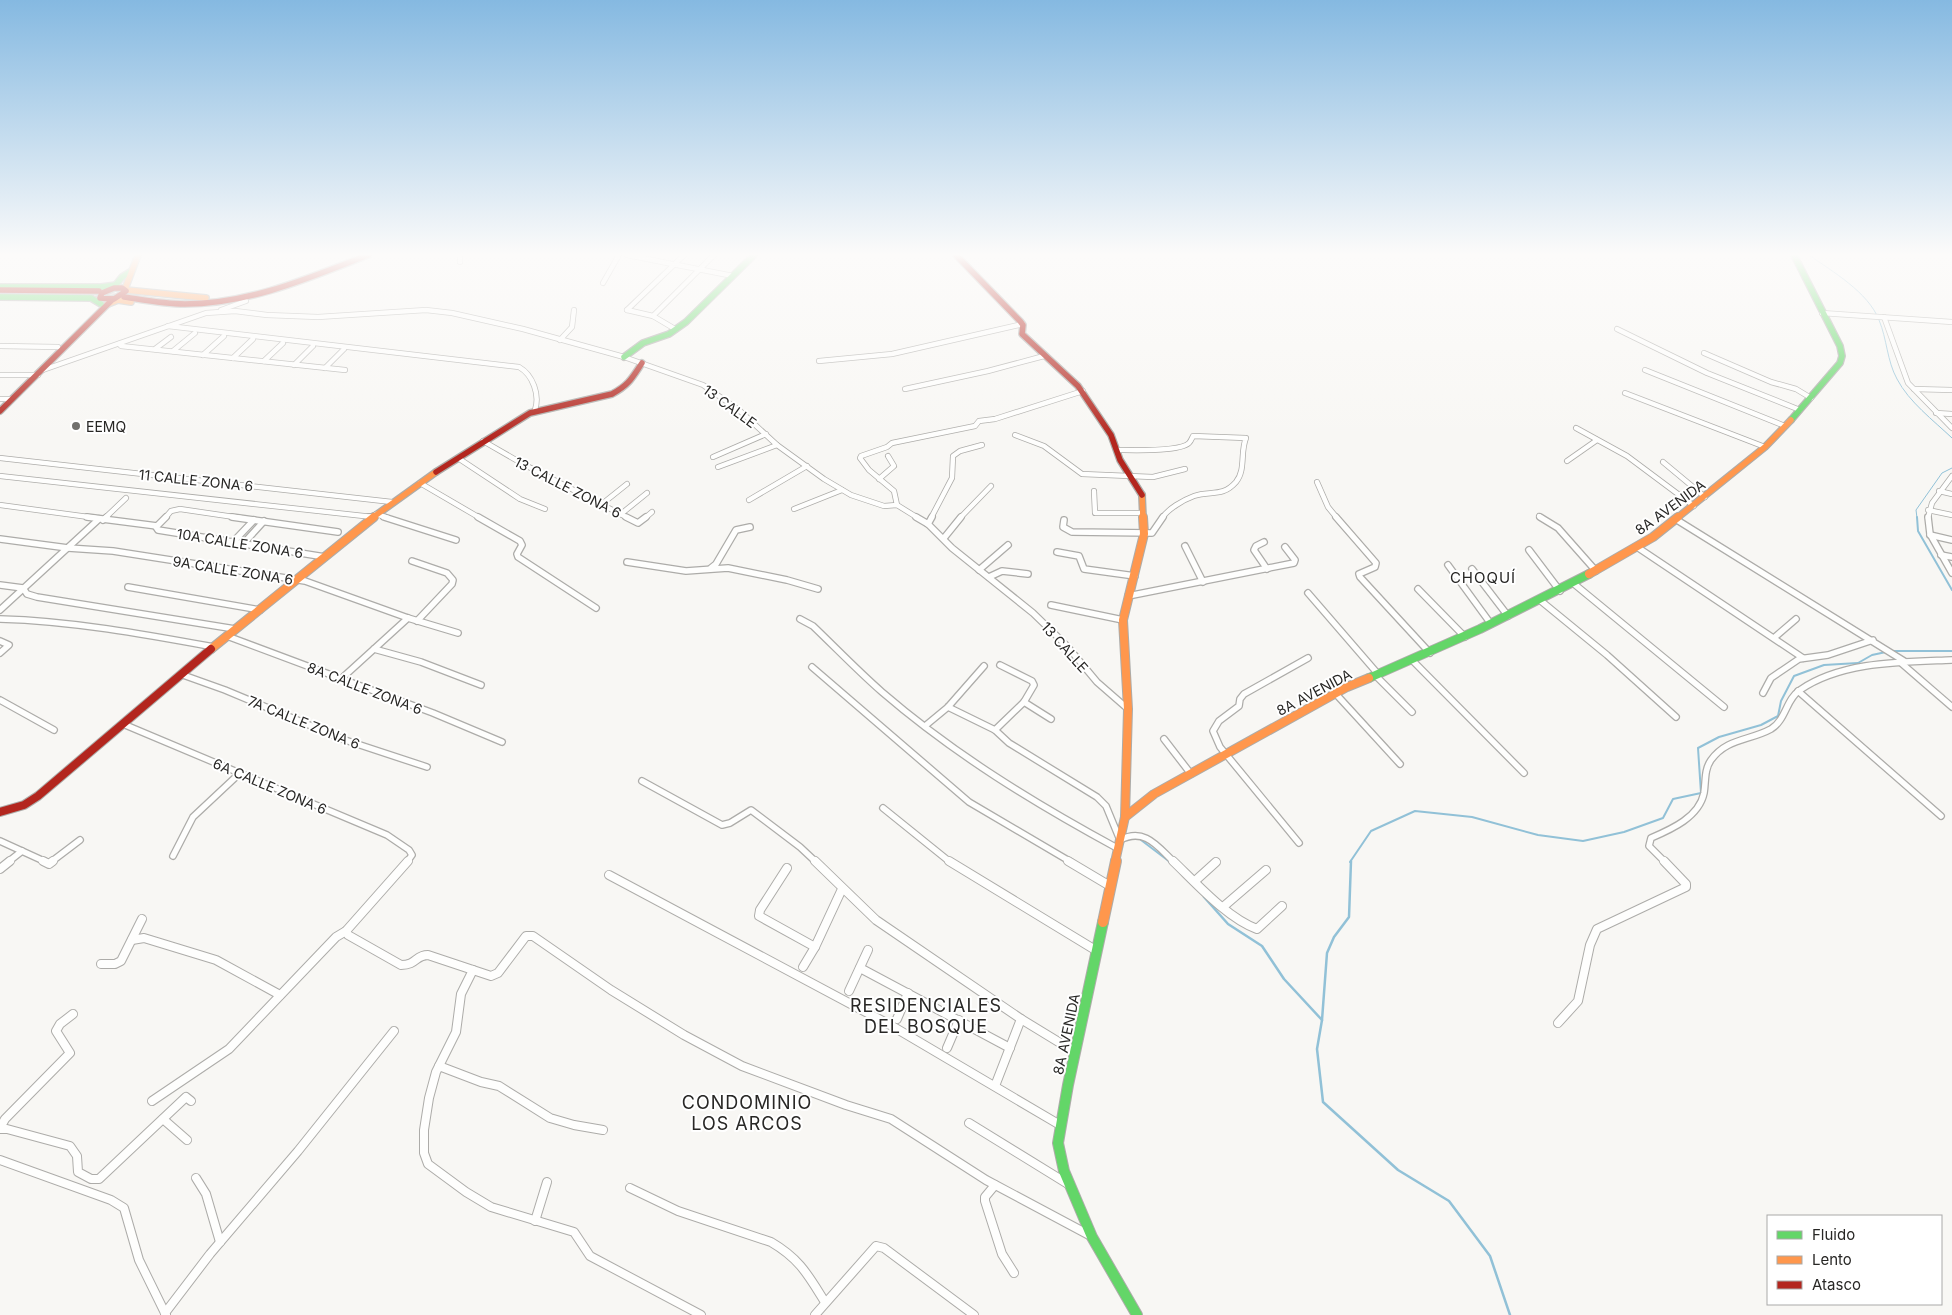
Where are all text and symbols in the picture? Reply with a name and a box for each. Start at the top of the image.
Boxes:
street label: 13 CALLE [700,381,760,431]
place label: EEMQ [86,418,126,435]
marker: EEMQ [70,420,82,432]
street label: 13 CALLE ZONA 6 [512,453,624,521]
street label: 11 CALLE ZONA 6 [138,466,254,494]
street label: 8A AVENIDA [1632,476,1709,538]
street label: 10A CALLE ZONA 6 [176,525,304,561]
street label: 9A CALLE ZONA 6 [171,552,295,588]
district label: CHOQUÍ [1450,568,1516,587]
street label: 13 CALLE [1038,618,1092,676]
street label: 8A CALLE ZONA 6 [305,658,425,718]
street label: 8A AVENIDA [1274,665,1355,719]
street label: 7A CALLE ZONA 6 [245,692,363,752]
street label: 6A CALLE ZONA 6 [211,754,329,818]
street label: 8A AVENIDA [1049,991,1083,1076]
district label: RESIDENCIALES DEL BOSQUE [850,995,1002,1037]
district label: CONDOMINIO LOS ARCOS [682,1092,812,1134]
legend [1767,1215,1942,1305]
text: Fluido [1812,1225,1855,1244]
text: Lento [1812,1250,1852,1269]
text: Atasco [1812,1275,1861,1294]

